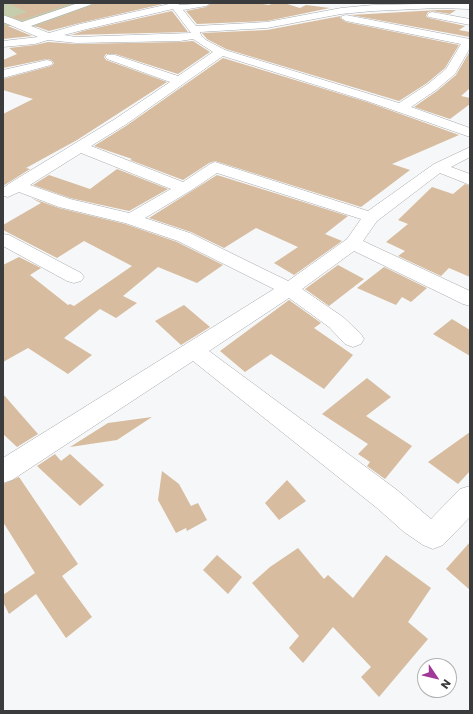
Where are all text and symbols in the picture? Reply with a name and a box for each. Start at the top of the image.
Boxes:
north arrow [417,658,457,698]
text: N [437,676,455,692]

